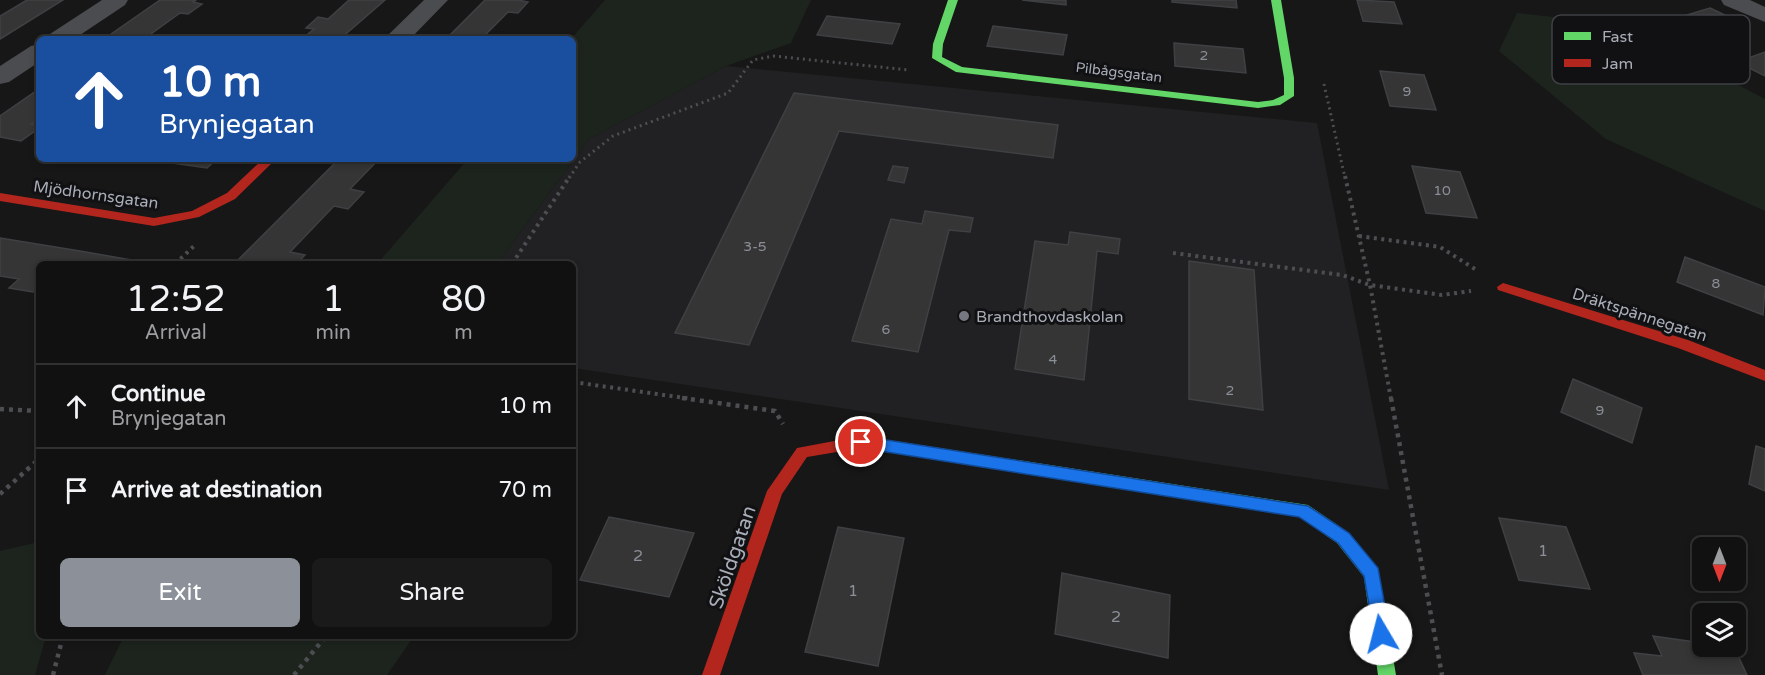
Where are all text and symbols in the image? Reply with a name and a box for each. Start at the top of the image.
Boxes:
legend [1552,15,1750,84]
text: Fast [1602,27,1633,47]
house number: 2 [1200,47,1208,64]
text: Jam [1602,54,1633,74]
text: 10 m [159,57,261,108]
street label: Pilbågsgatan [1075,59,1163,86]
icon: ahead [60,60,138,138]
house number: 9 [1403,83,1411,100]
text: Brynjegatan [159,108,315,141]
street label: Mjödhornsgatan [32,176,160,214]
house number: 10 [1433,182,1451,199]
house number: 3-5 [743,238,767,255]
house number: 8 [1712,275,1721,292]
text: 12:52 [126,278,226,321]
text: 1 [322,278,345,321]
text: 80 [441,278,486,321]
street label: Dräktspännegatan [1570,284,1710,346]
place label: Brandthovdaskolan [976,307,1124,327]
marker: Brandthovdaskolan [957,309,971,323]
text: Arrival [145,321,207,345]
text: min [316,321,351,345]
text: m [454,321,473,345]
house number: 6 [882,321,891,338]
house number: 4 [1049,351,1058,368]
text: Continue [111,381,206,407]
house number: 2 [1226,382,1234,399]
icon: ahead [60,390,93,423]
text: 10 m [498,393,552,419]
house number: 9 [1596,402,1604,419]
text: Brynjegatan [111,407,226,431]
pin [835,416,886,467]
icon: arrive [844,425,877,458]
icon: arrive [60,474,93,507]
text: Arrive at destination [111,477,322,503]
text: 70 m [498,477,552,503]
street label: Sköldgatan [704,503,762,612]
north arrow [1692,537,1746,591]
map controls [1692,537,1746,657]
house number: 1 [1538,541,1548,561]
house number: 2 [633,546,643,566]
button: Exit [60,558,300,627]
button: Share [312,558,552,627]
house number: 1 [848,581,858,601]
position arrow [1349,602,1413,666]
button: layers [1692,603,1746,657]
house number: 2 [1111,607,1121,627]

